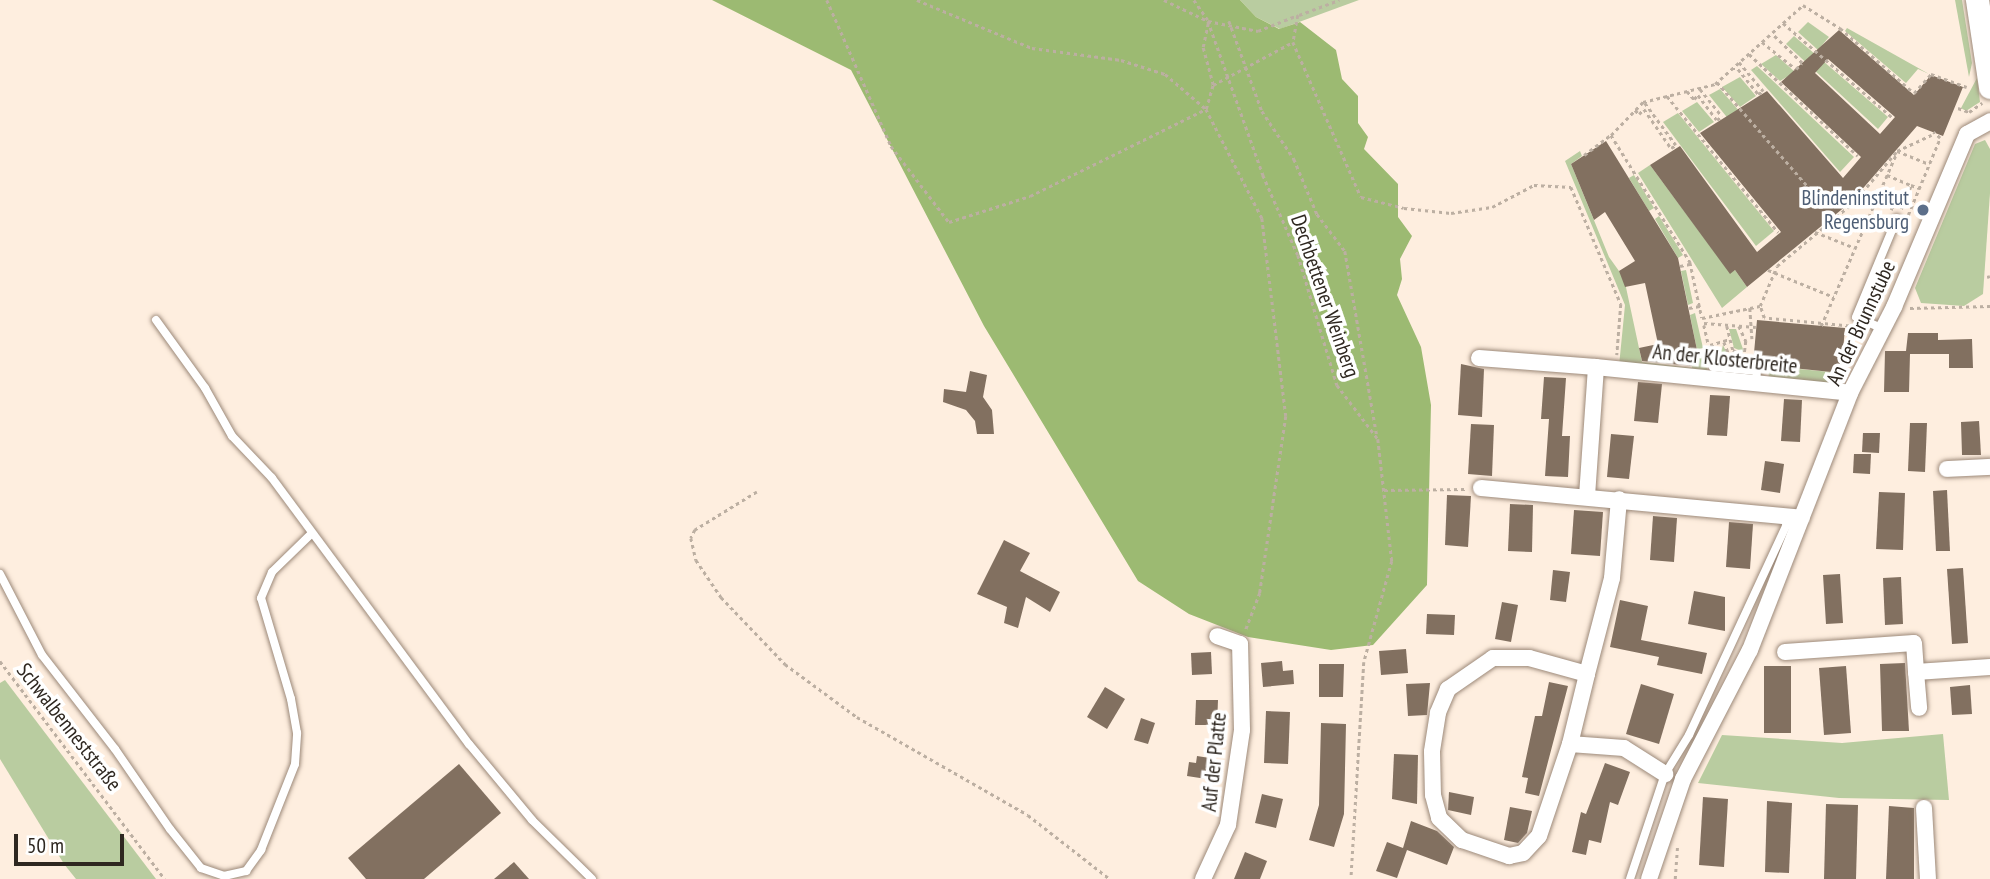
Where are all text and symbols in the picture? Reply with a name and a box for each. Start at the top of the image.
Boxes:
place label: Blindeninstitut Regensburg [1802,185,1909,235]
marker: Blindeninstitut Regensburg [1915,202,1931,218]
street label: Dechbettener Weinberg [1285,211,1365,381]
street label: An der Brunnstube [1821,257,1901,389]
street label: An der Klosterbreite [1651,339,1799,379]
street label: Schwalbenneststraße [11,658,127,796]
street label: Auf der Platte [1196,711,1232,813]
scale bar [18,820,128,864]
text: 50 m [27,832,64,859]

